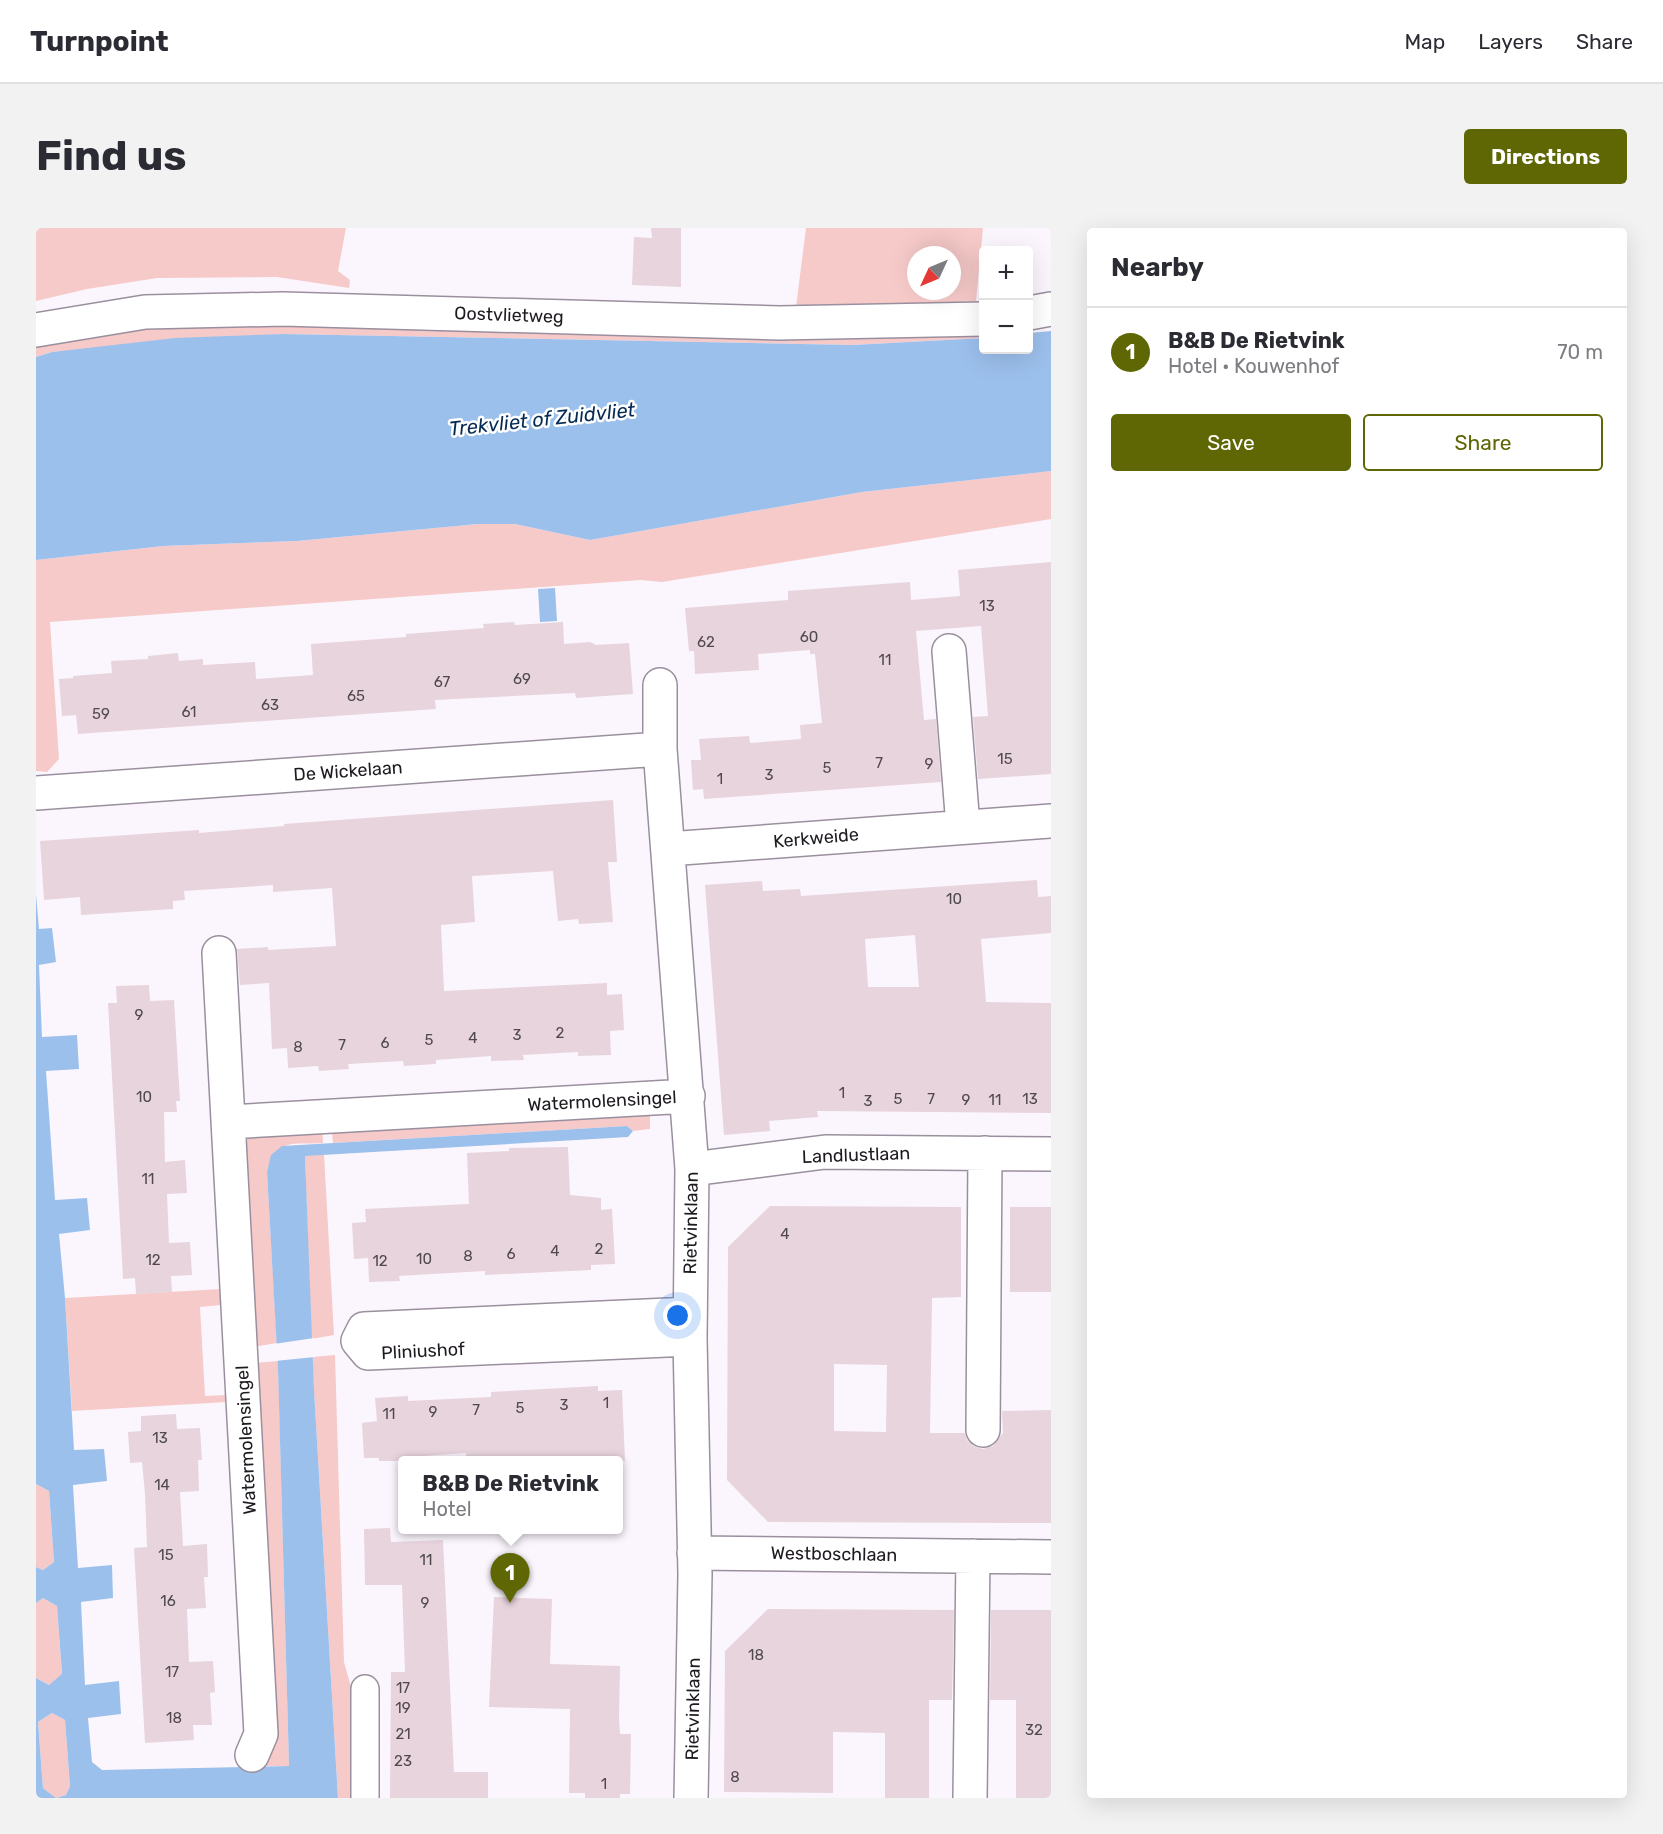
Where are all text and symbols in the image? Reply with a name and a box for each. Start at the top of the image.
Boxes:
text: Turnpoint [30,25,169,58]
text: Map [1404,29,1445,54]
text: Layers [1478,29,1543,54]
text: Share [1576,29,1633,54]
button: Directions [1464,129,1627,184]
text: Find us [36,131,187,181]
north arrow [907,246,961,300]
map controls [979,246,1033,354]
button: + [979,246,1033,300]
text: Nearby [1111,252,1204,283]
button: − [979,300,1033,354]
street label: Oostvlietweg [454,302,564,328]
text: B&B De Rietvink [1168,327,1345,354]
text: 1 [1126,340,1135,364]
text: 70 m [1557,340,1603,364]
text: Hotel · Kouwenhof [1168,354,1339,378]
water label: Trekvliet of Zuidvliet [448,397,637,441]
button: Save [1111,414,1351,471]
button: Share [1363,414,1603,471]
house number: 13 [979,597,995,615]
house number: 60 [800,628,818,646]
house number: 62 [697,633,715,651]
house number: 11 [879,651,891,669]
house number: 69 [513,670,531,688]
house number: 67 [434,673,450,691]
house number: 65 [347,687,365,705]
house number: 63 [261,696,279,714]
house number: 61 [181,703,197,721]
house number: 59 [92,705,110,723]
house number: 15 [997,750,1013,768]
house number: 7 [875,754,883,772]
house number: 9 [925,755,934,773]
street label: De Wickelaan [293,756,403,786]
house number: 5 [823,759,832,777]
house number: 3 [764,766,774,784]
house number: 1 [717,770,723,788]
street label: Kerkweide [772,823,860,853]
house number: 10 [946,890,962,908]
house number: 9 [135,1006,144,1024]
house number: 2 [556,1024,565,1042]
house number: 3 [512,1026,522,1044]
house number: 4 [468,1029,478,1047]
house number: 5 [425,1031,434,1049]
house number: 6 [380,1034,390,1052]
house number: 7 [338,1036,346,1054]
house number: 8 [293,1038,303,1056]
house number: 1 [839,1084,845,1102]
street label: Watermolensingel [527,1086,677,1116]
house number: 10 [136,1088,152,1106]
house number: 5 [894,1090,903,1108]
house number: 7 [927,1090,935,1108]
house number: 13 [1022,1090,1038,1108]
house number: 9 [962,1091,971,1109]
house number: 11 [989,1091,1001,1109]
house number: 3 [863,1092,873,1110]
street label: Landlustlaan [802,1142,910,1168]
house number: 11 [142,1170,154,1188]
street label: Rietvinklaan [679,1171,703,1275]
house number: 4 [780,1225,790,1243]
house number: 2 [595,1240,604,1258]
house number: 4 [550,1242,560,1260]
house number: 6 [506,1245,516,1263]
house number: 8 [463,1247,473,1265]
house number: 10 [416,1250,432,1268]
house number: 12 [145,1251,161,1269]
house number: 12 [372,1252,388,1270]
your location [663,1301,692,1330]
street label: Pliniushof [381,1338,465,1364]
street label: Watermolensingel [231,1365,261,1515]
house number: 1 [603,1394,609,1412]
house number: 3 [559,1396,569,1414]
house number: 5 [516,1399,525,1417]
house number: 7 [472,1401,480,1419]
house number: 9 [429,1403,438,1421]
house number: 11 [383,1405,395,1423]
house number: 13 [152,1429,168,1447]
popup [398,1456,623,1534]
text: B&B De Rietvink [422,1470,599,1497]
house number: 14 [154,1476,170,1494]
text: Hotel [422,1497,472,1521]
street label: Westboschlaan [771,1542,897,1566]
house number: 15 [158,1546,174,1564]
house number: 11 [420,1551,432,1569]
pin: 1 [490,1554,530,1603]
house number: 16 [160,1592,176,1610]
house number: 9 [421,1594,430,1612]
house number: 18 [748,1646,764,1664]
street label: Rietvinklaan [681,1657,705,1761]
house number: 17 [165,1663,179,1681]
house number: 17 [396,1679,410,1697]
house number: 19 [395,1699,411,1717]
house number: 18 [166,1709,182,1727]
house number: 32 [1025,1721,1043,1739]
house number: 21 [395,1725,411,1743]
house number: 23 [394,1752,412,1770]
house number: 8 [730,1768,740,1786]
house number: 1 [601,1775,607,1793]

